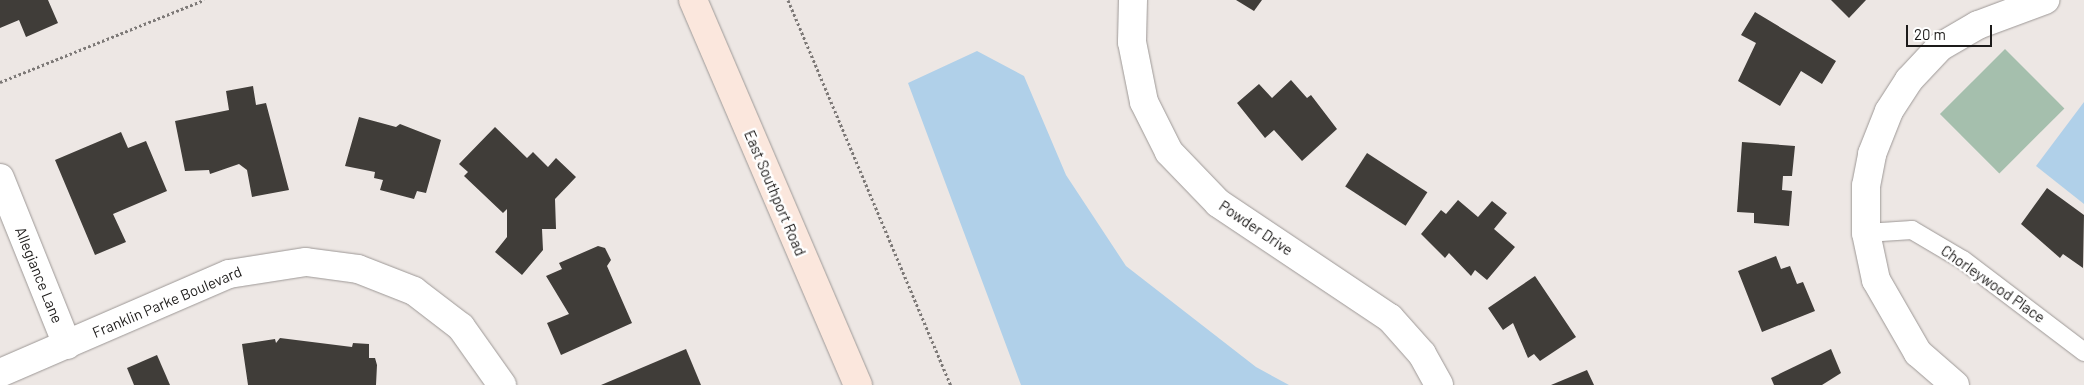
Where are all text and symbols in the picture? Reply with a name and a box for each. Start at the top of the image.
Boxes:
scale bar [1909,15,1995,47]
text: 20 m [1914,25,1946,43]
street label: East Southport Road [740,128,810,258]
street label: Powder Drive [1216,197,1296,259]
street label: Allegiance Lane [11,224,67,326]
street label: Chorleywood Place [1938,241,2048,327]
street label: Franklin Parke Boulevard [90,262,244,342]

